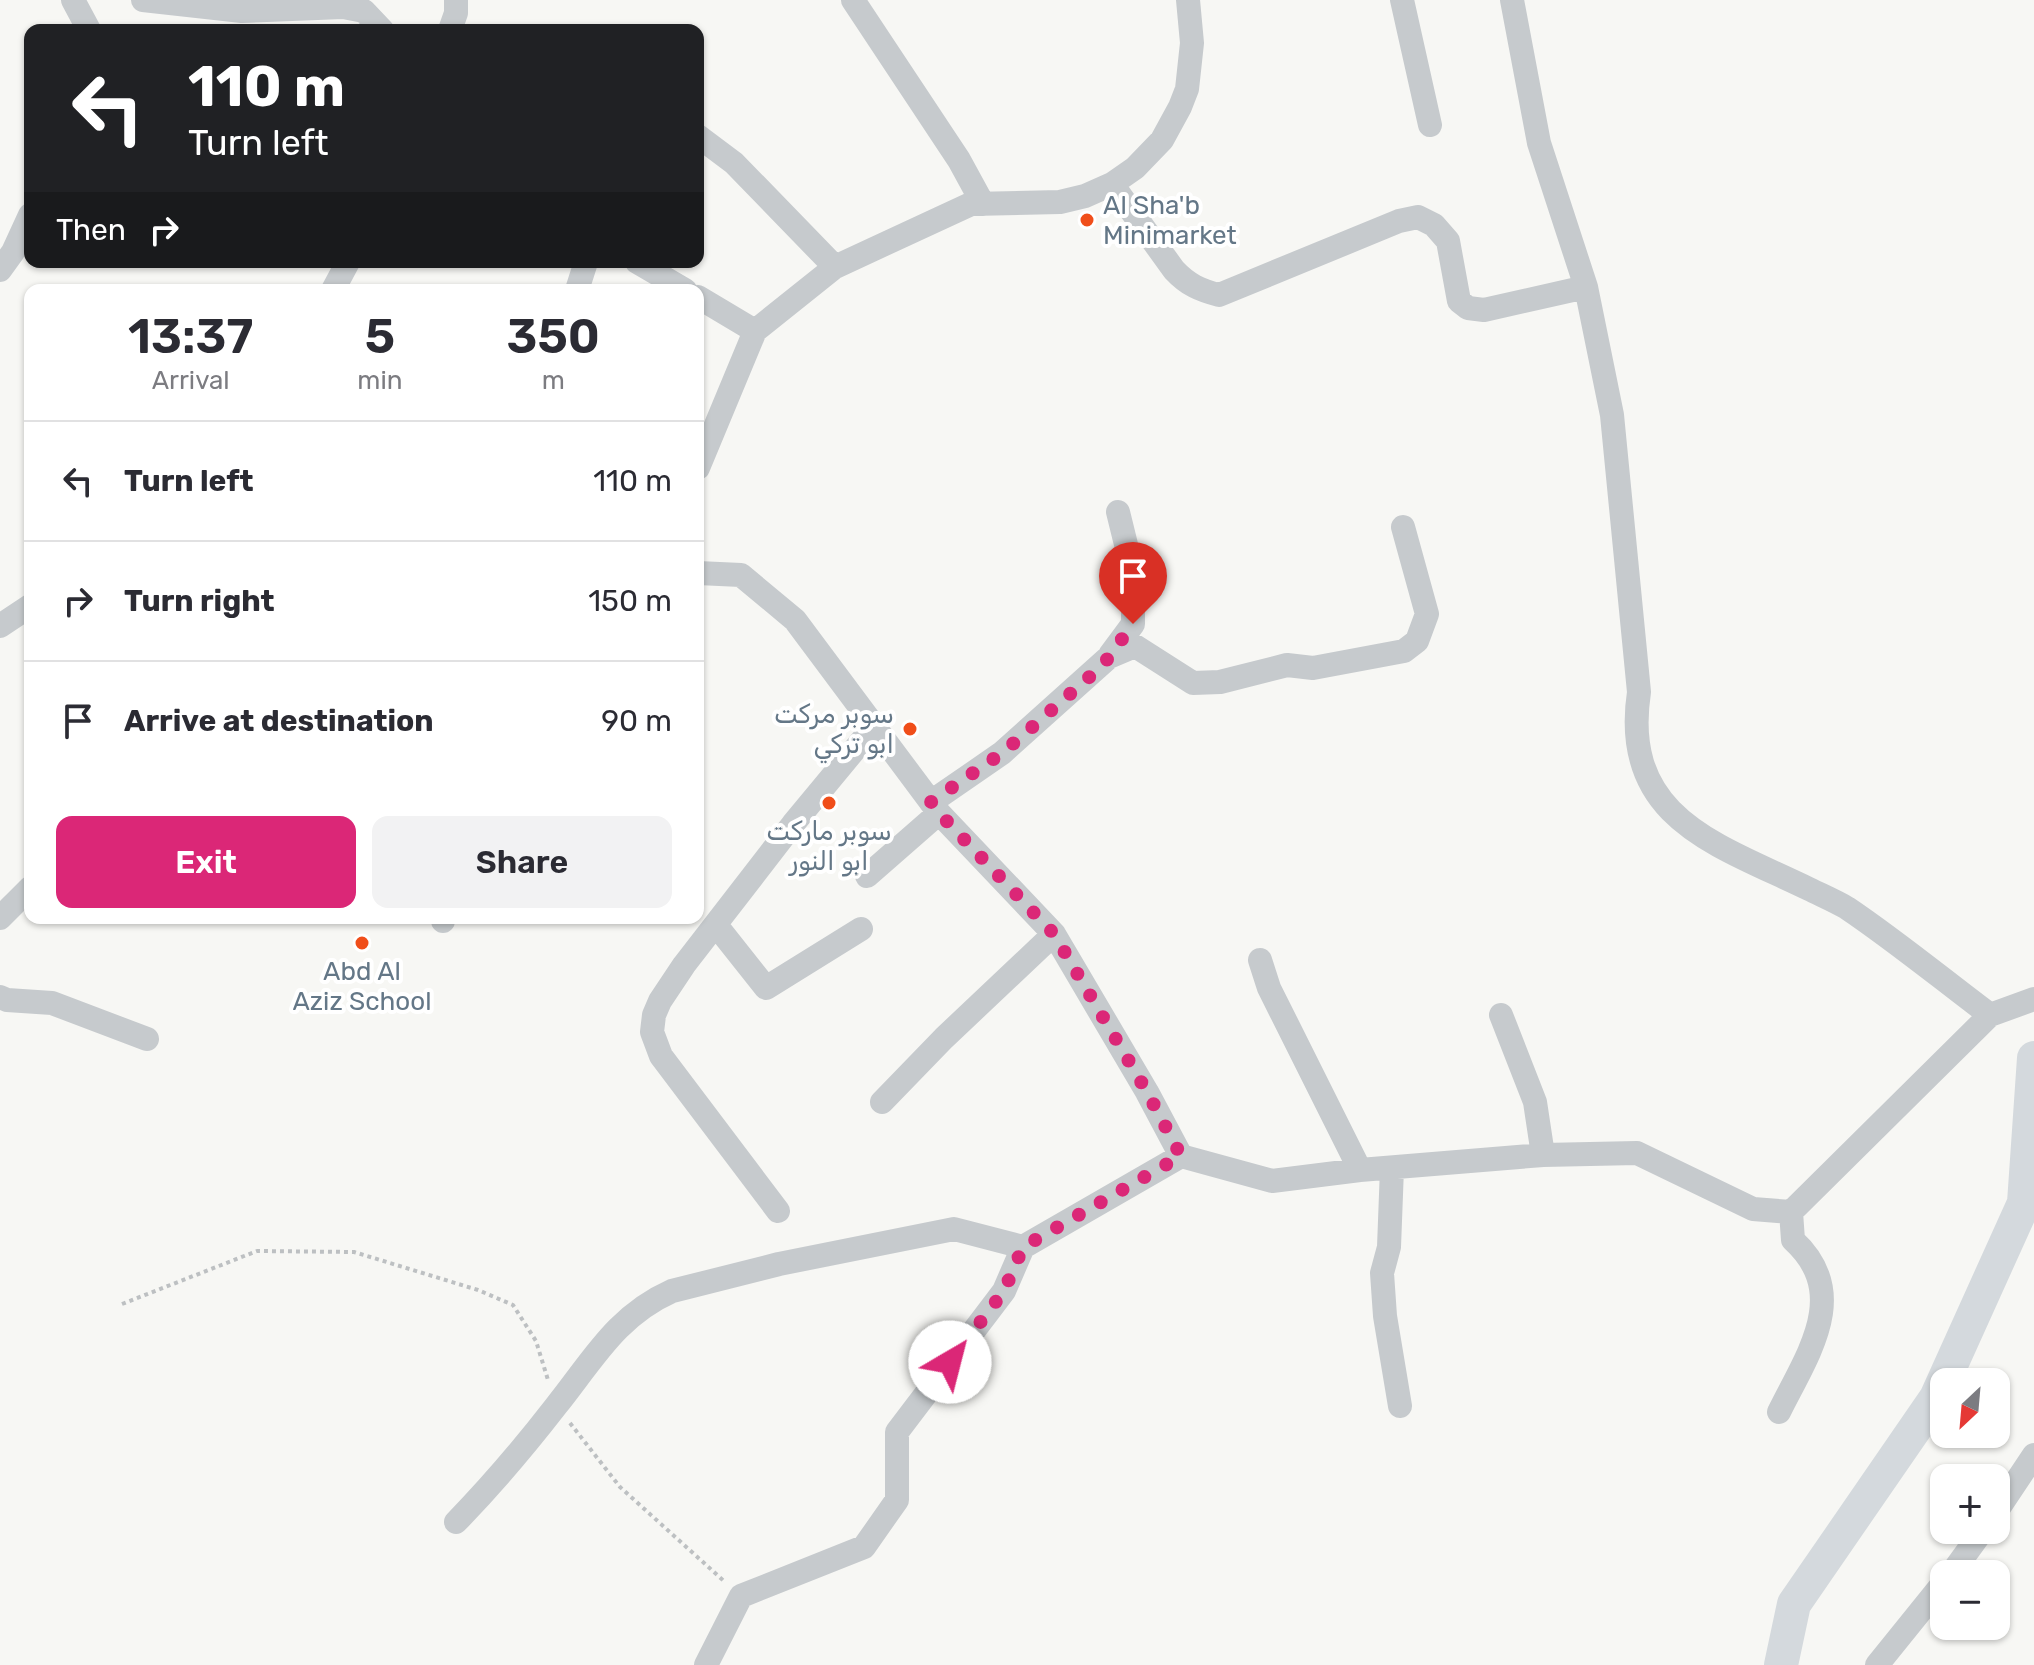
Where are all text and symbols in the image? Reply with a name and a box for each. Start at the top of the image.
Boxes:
text: 110 m [188,54,345,120]
icon: left [56,56,160,160]
text: Turn left [188,121,329,164]
place label: Al Sha'b Minimarket [1103,190,1237,251]
icon: right [142,208,186,252]
marker: Al Sha'b Minimarket [1078,211,1096,229]
text: Then [56,212,126,248]
text: 13:37 [128,308,253,365]
text: 5 [365,308,395,365]
text: 350 [507,308,600,365]
text: Arrival [152,365,230,396]
text: min [357,365,403,396]
text: m [542,365,565,396]
icon: left [56,459,100,503]
text: Turn left [124,463,254,499]
text: 110 m [593,463,672,499]
pin [1099,542,1167,624]
icon: arrive [1111,554,1155,598]
icon: right [56,579,100,623]
text: Turn right [124,583,275,619]
text: 150 m [588,583,672,619]
icon: arrive [56,699,100,743]
place label: سوبر مركت ابو تركي [774,699,894,764]
text: Arrive at destination [124,703,434,739]
text: 90 m [601,703,672,739]
marker: سوبر مركت ابو تركي [901,720,919,738]
marker: سوبر ماركت ابو النور [820,794,838,812]
button: Exit [56,816,356,908]
button: Share [372,816,672,908]
place label: سوبر ماركت ابو النور [766,816,892,877]
marker: Abd Al Aziz School [353,934,371,952]
place label: Abd Al Aziz School [292,956,432,1017]
position arrow [908,1320,992,1404]
north arrow [1930,1368,2010,1448]
map controls [1930,1368,2010,1640]
button: + [1930,1464,2010,1544]
button: − [1930,1560,2010,1640]

